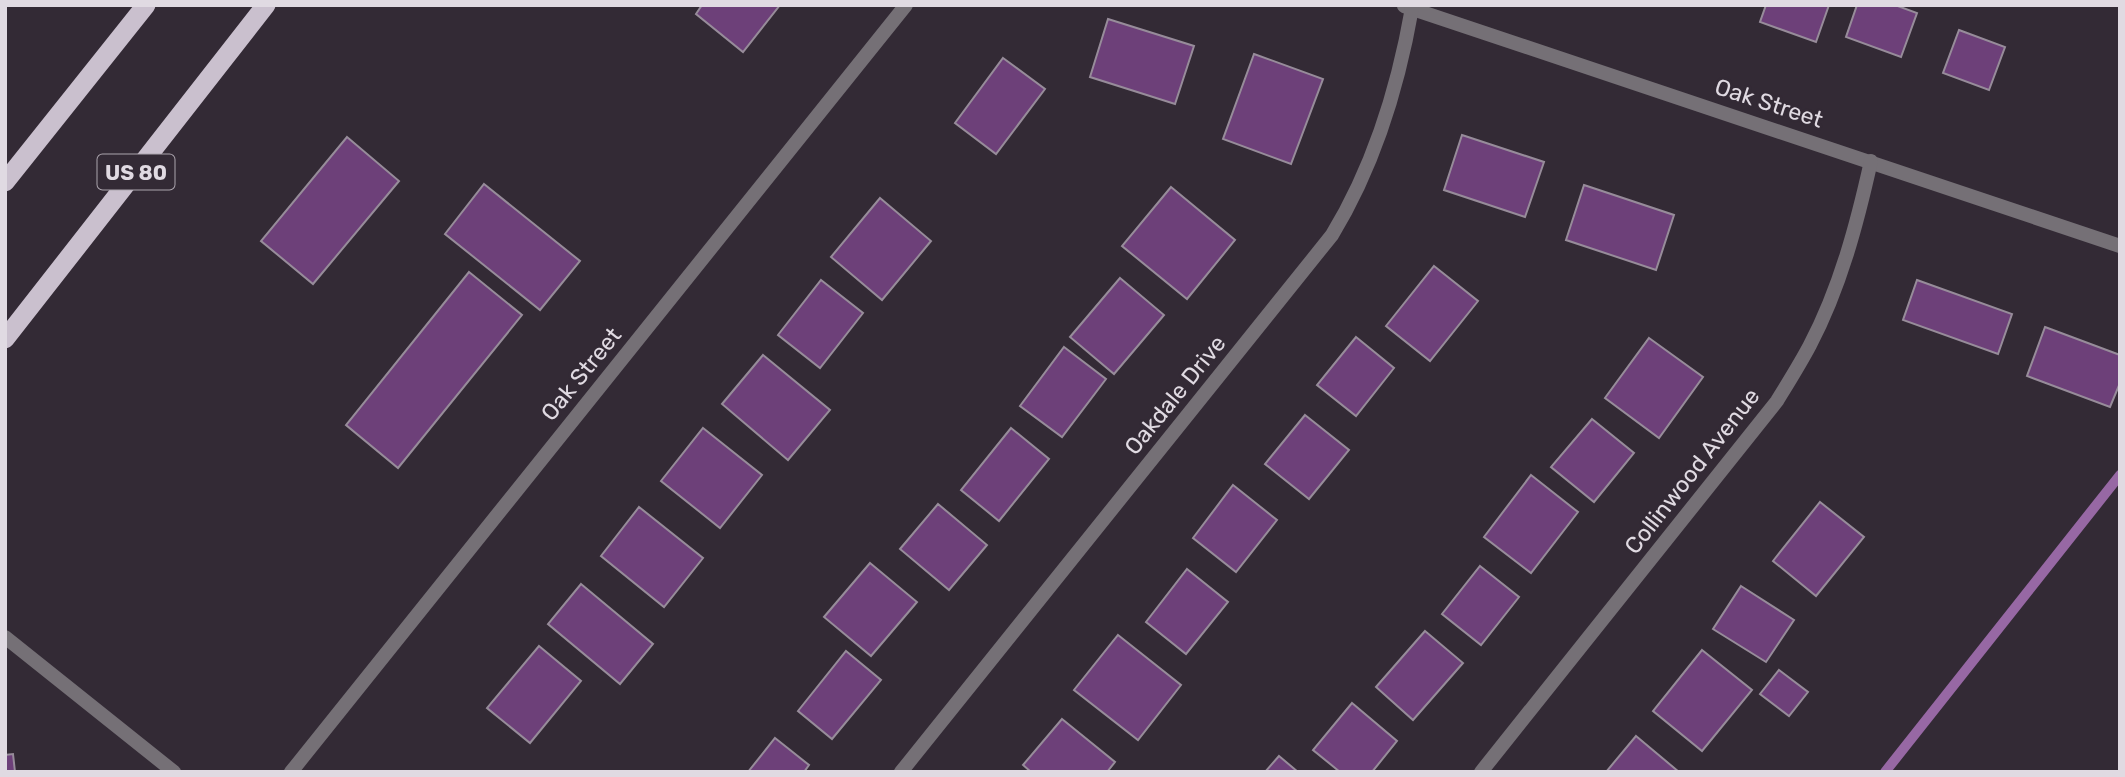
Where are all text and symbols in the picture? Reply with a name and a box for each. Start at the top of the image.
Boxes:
street label: Oak Street [1711,72,1827,134]
road number: US 80 [97,154,174,190]
street label: Oak Street [535,322,627,426]
street label: Oakdale Drive [1118,330,1232,460]
street label: Collinwood Avenue [1619,382,1765,560]

